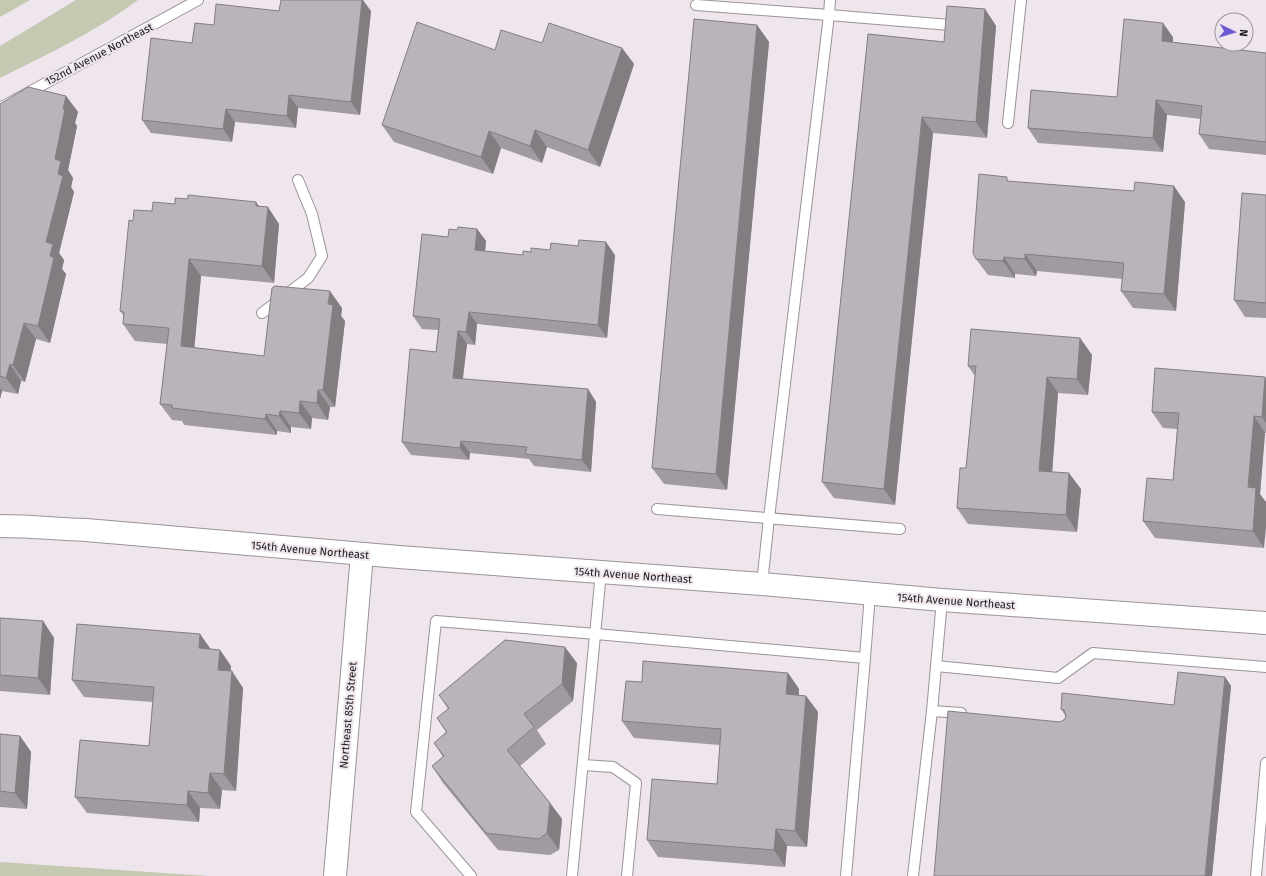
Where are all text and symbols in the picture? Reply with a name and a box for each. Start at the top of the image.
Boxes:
north arrow [1214,12,1254,52]
street label: 152nd Avenue Northeast [43,20,155,88]
text: N [1237,29,1250,37]
street label: 154th Avenue Northeast [250,539,369,562]
street label: 154th Avenue Northeast [573,565,692,586]
street label: 154th Avenue Northeast [896,591,1015,612]
street label: Northeast 85th Street [337,661,360,769]

